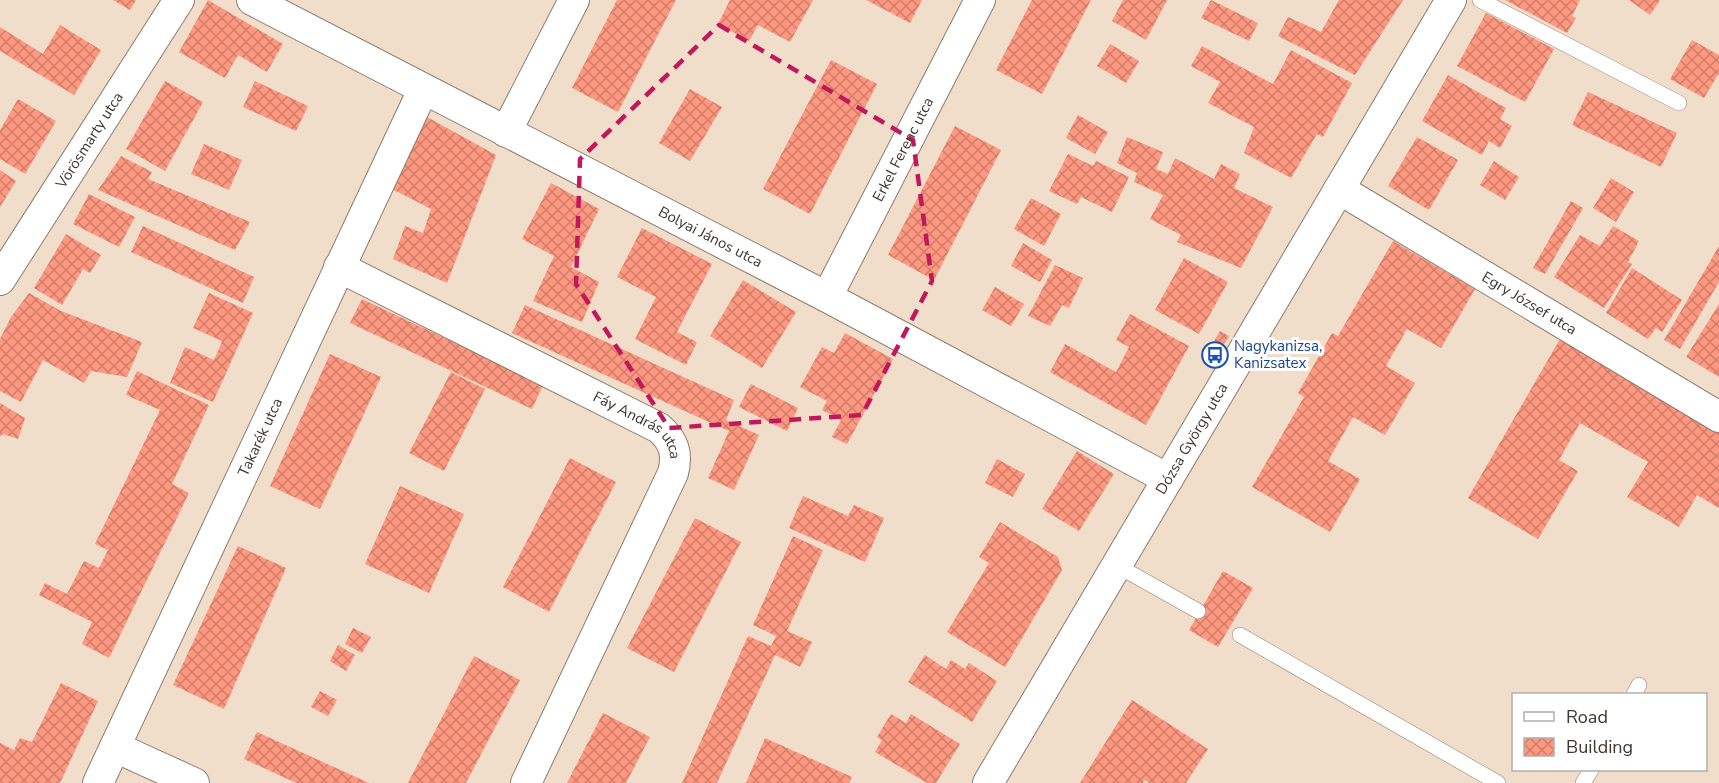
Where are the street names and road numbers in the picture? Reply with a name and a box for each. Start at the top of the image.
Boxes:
street label: Vörösmarty utca [51,88,128,193]
street label: Erkel Ferenc utca [868,94,938,205]
street label: Bolyai János utca [655,202,766,272]
street label: Egry József utca [1478,267,1581,339]
street label: Dózsa György utca [1151,379,1232,498]
street label: Fáy András utca [590,387,685,460]
street label: Takarék utca [233,395,287,480]

